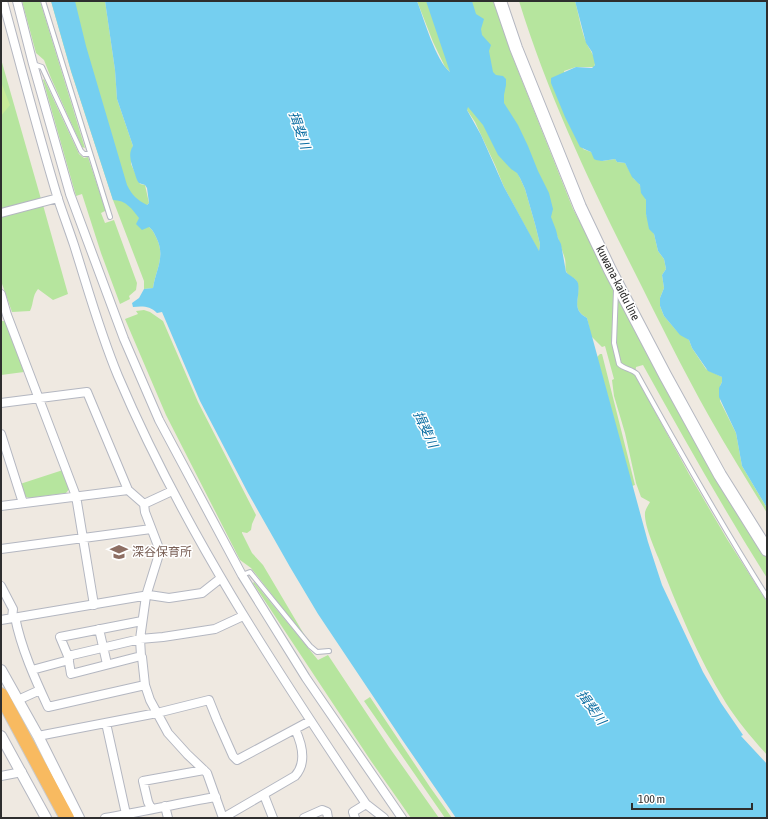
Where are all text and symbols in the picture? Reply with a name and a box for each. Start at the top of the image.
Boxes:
water label: 揖斐川 [286,109,314,153]
street label: kuwana-kaidu line [593,243,643,323]
water label: 揖斐川 [411,408,441,452]
school or university icon: 深谷保育所 [109,542,129,562]
place label: 深谷保育所 [132,545,192,559]
water label: 揖斐川 [574,687,610,729]
scale bar [632,785,752,811]
text: 100 m [638,792,665,806]

